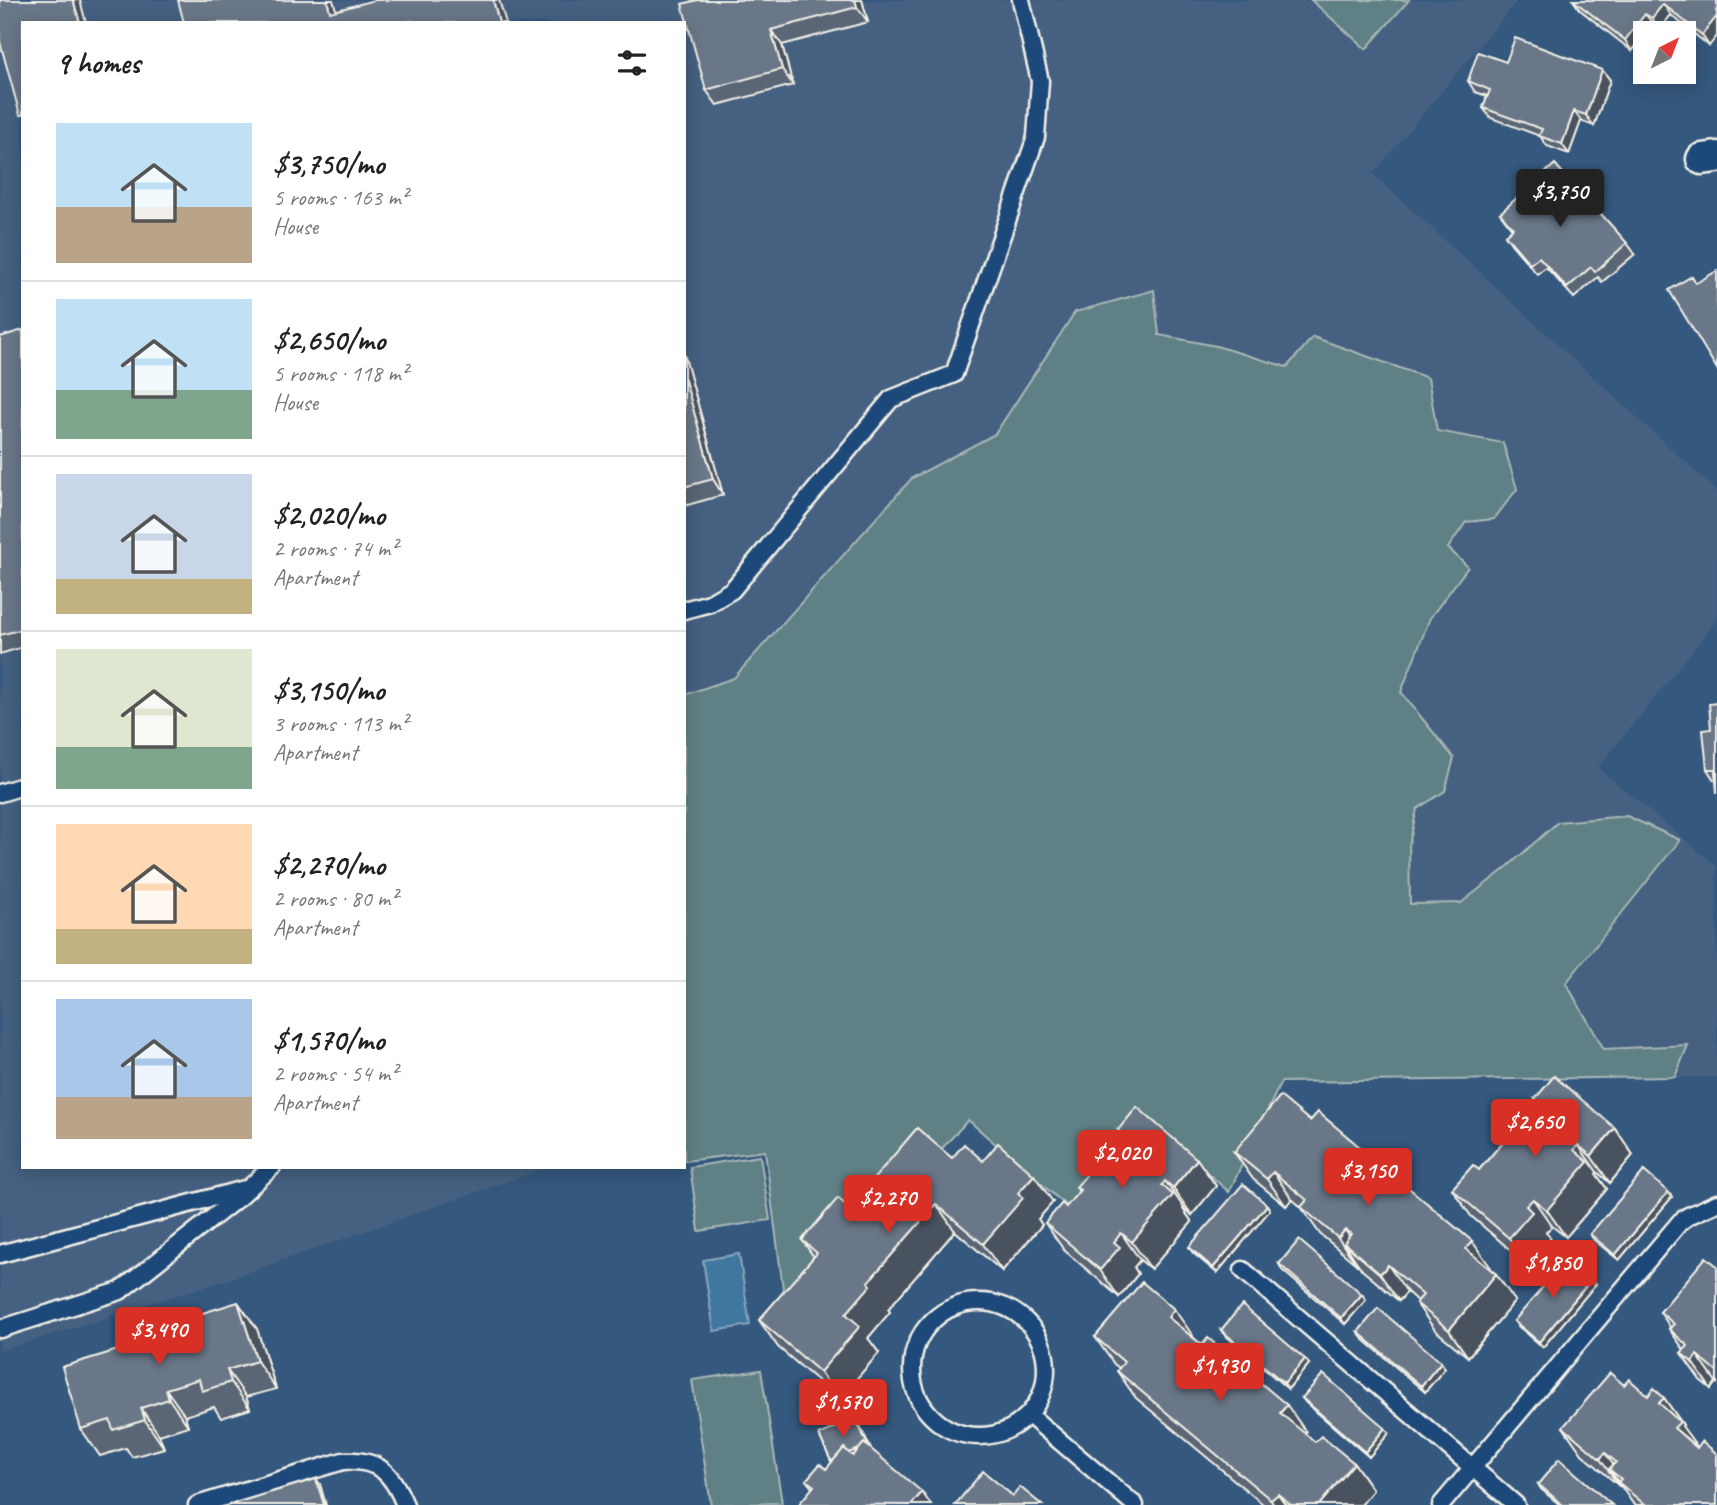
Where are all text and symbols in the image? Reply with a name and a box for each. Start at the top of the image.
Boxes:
north arrow [1633,21,1696,84]
map controls [1633,21,1696,84]
text: 9 homes [56,44,140,82]
icon: filters [613,44,651,82]
text: $3,750/mo [273,145,384,183]
icon: home [112,151,196,235]
pin: $3,750 [1503,170,1617,229]
text: $3,750 [1532,177,1588,206]
text: 5 rooms · 163 m² [273,183,408,212]
text: House [273,212,318,241]
text: $2,650/mo [273,321,385,359]
icon: home [112,327,196,411]
text: 5 rooms · 118 m² [273,359,408,388]
text: House [273,388,318,417]
text: $2,020/mo [273,496,385,534]
icon: home [112,502,196,586]
text: 2 rooms · 74 m² [273,534,397,563]
text: Apartment [273,563,358,592]
text: $3,150/mo [273,671,384,709]
icon: home [112,677,196,761]
text: 3 rooms · 113 m² [273,709,408,738]
text: Apartment [273,738,358,767]
text: $2,270/mo [273,846,385,884]
icon: home [112,852,196,936]
text: 2 rooms · 80 m² [273,884,397,913]
text: Apartment [273,913,358,942]
text: $1,570/mo [273,1021,384,1059]
icon: home [112,1027,196,1111]
text: 2 rooms · 54 m² [273,1059,397,1088]
text: Apartment [273,1088,358,1117]
pin: $2,650 [1478,1100,1592,1159]
text: $2,650 [1507,1107,1563,1136]
pin: $2,020 [1065,1130,1179,1190]
text: $2,020 [1094,1138,1150,1167]
pin: $3,150 [1311,1148,1425,1208]
text: $3,150 [1340,1156,1396,1185]
pin: $2,270 [831,1176,945,1235]
text: $2,270 [860,1183,916,1212]
pin: $1,850 [1496,1240,1610,1300]
text: $1,850 [1525,1248,1581,1277]
pin: $3,490 [102,1308,216,1367]
text: $3,490 [131,1315,187,1344]
pin: $1,930 [1163,1344,1277,1403]
text: $1,930 [1192,1351,1248,1380]
pin: $1,570 [786,1380,900,1439]
text: $1,570 [815,1387,871,1416]

